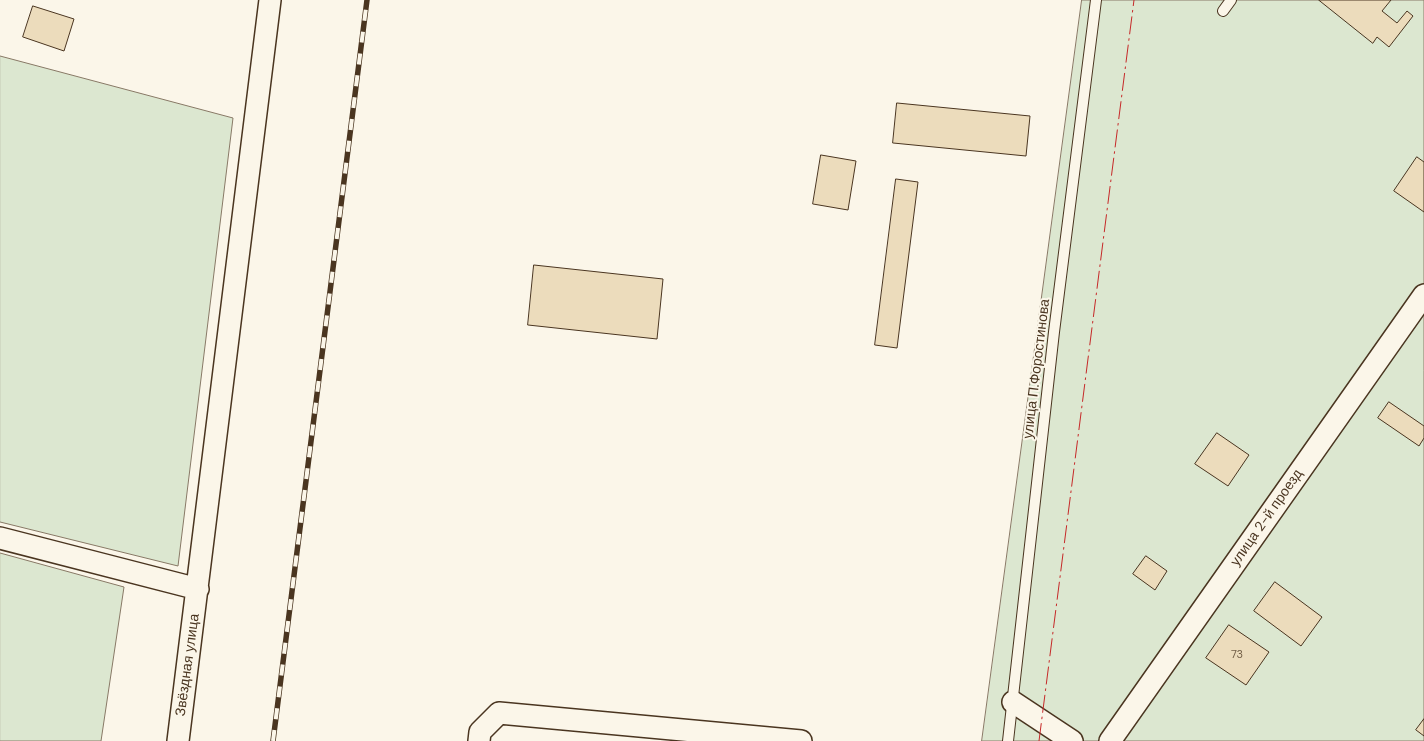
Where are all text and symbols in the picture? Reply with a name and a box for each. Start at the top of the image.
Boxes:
street label: улица П.Форостинова [1020,298,1054,440]
street label: улица 2-й проезд [1227,466,1307,570]
street label: Звёздная улица [172,613,204,717]
house number: 73 [1231,648,1243,662]

